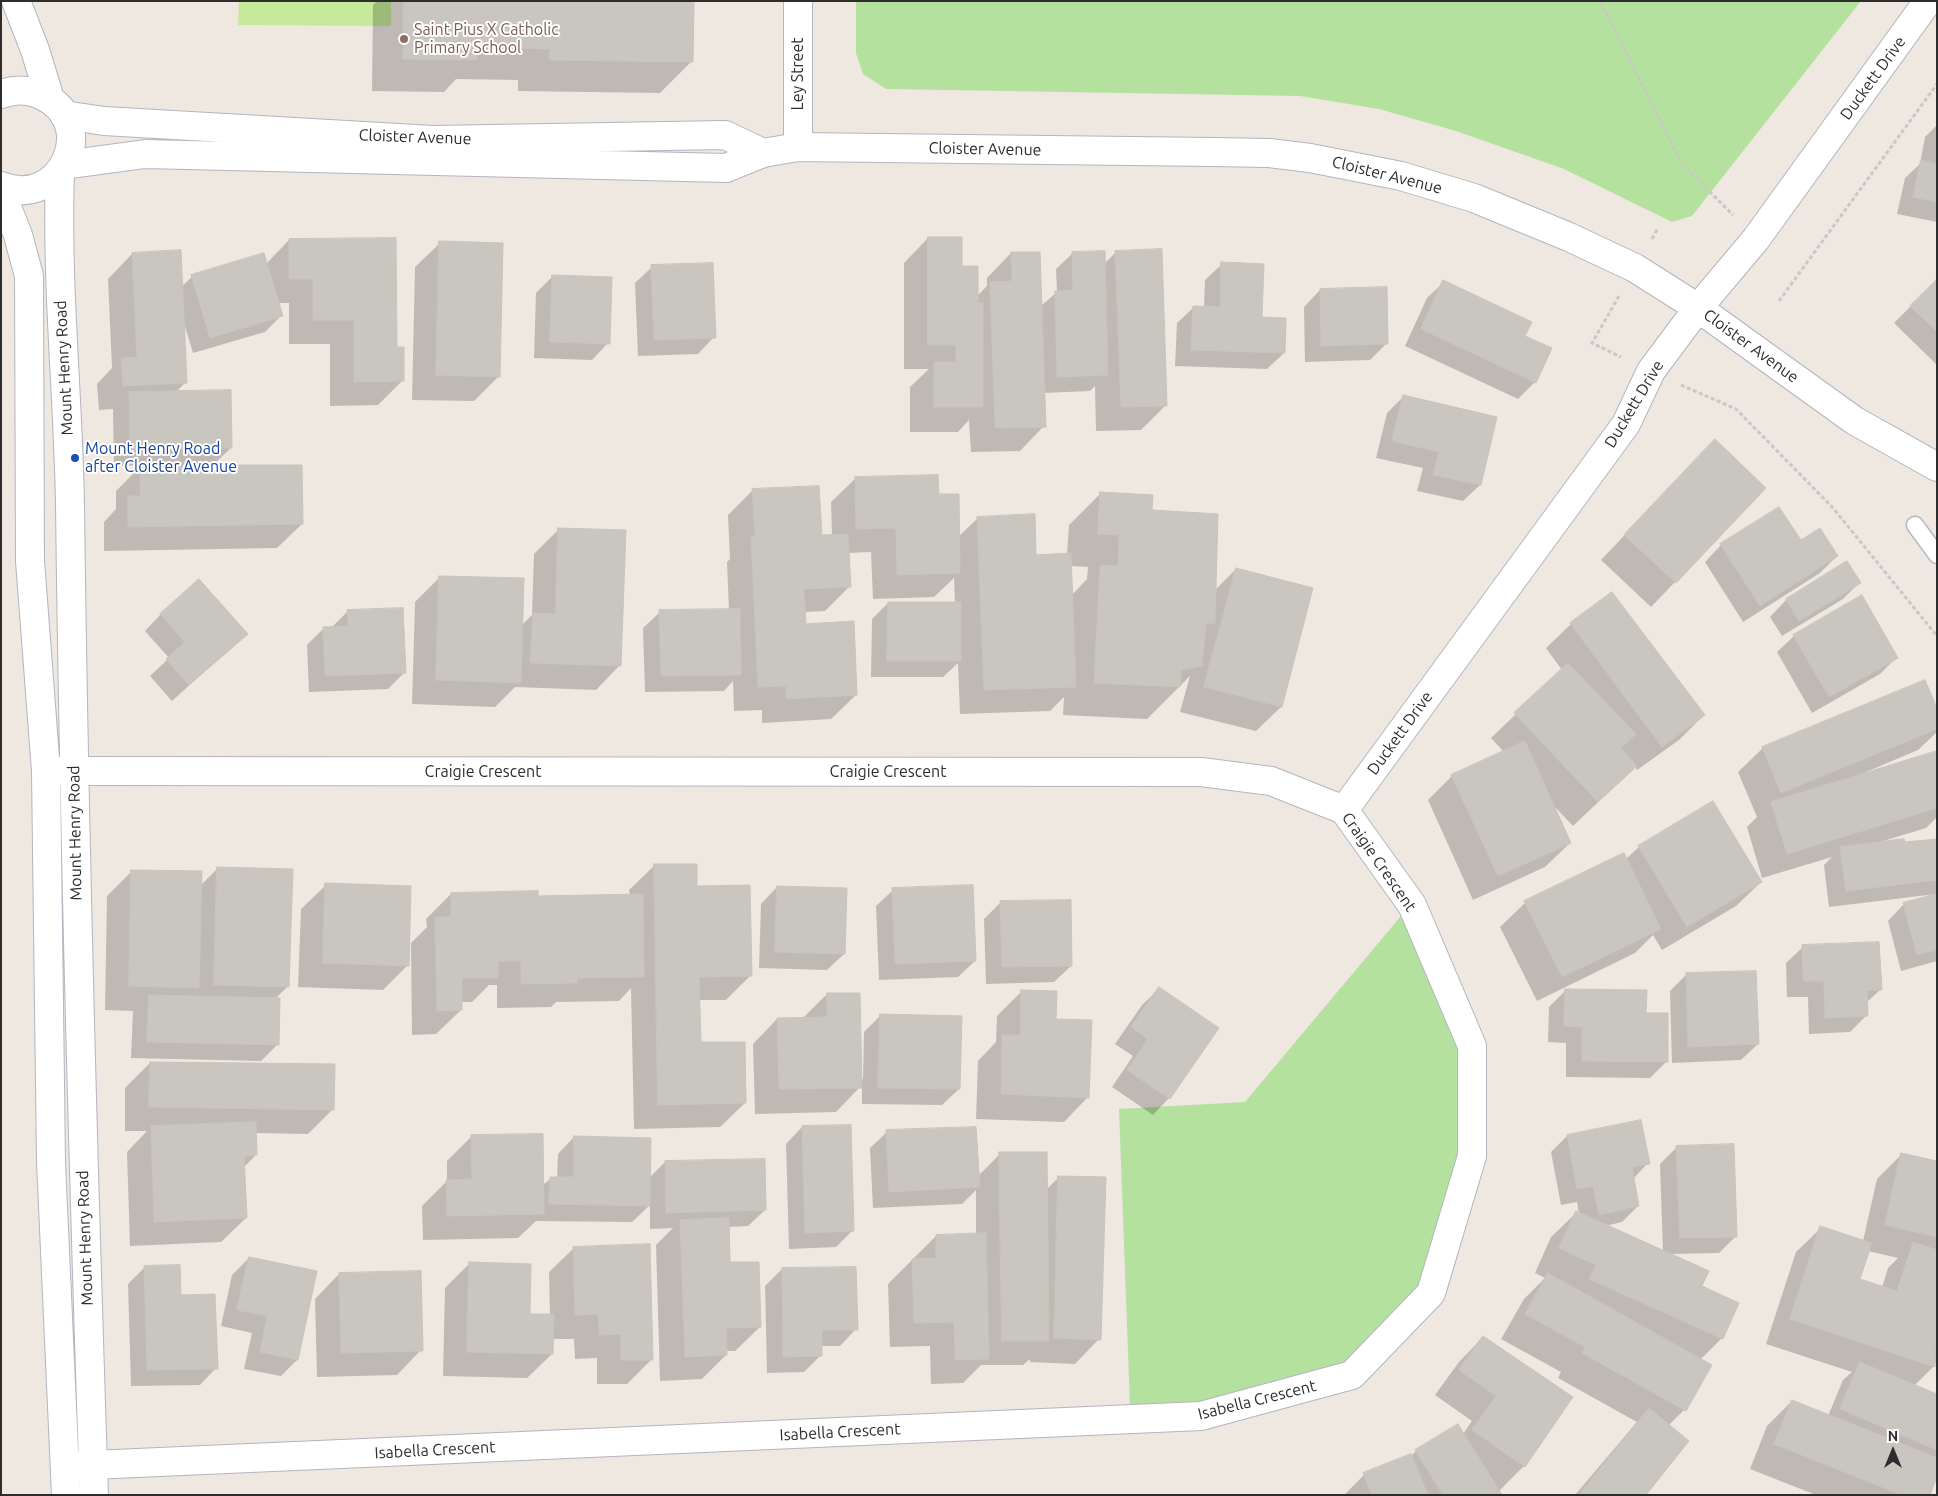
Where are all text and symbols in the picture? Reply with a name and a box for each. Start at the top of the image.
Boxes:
place label: Saint Pius X Catholic Primary School [414,20,559,58]
street label: Duckett Drive [1836,32,1910,124]
marker: Saint Pius X Catholic Primary School [398,33,410,45]
street label: Ley Street [788,37,808,111]
street label: Cloister Avenue [358,125,472,149]
street label: Cloister Avenue [928,138,1042,160]
street label: Cloister Avenue [1330,152,1444,198]
street label: Mount Henry Road [51,300,77,436]
street label: Cloister Avenue [1700,305,1802,387]
street label: Duckett Drive [1600,357,1668,451]
place label: Mount Henry Road after Cloister Avenue [85,439,237,477]
marker: Mount Henry Road after Cloister Avenue [69,452,81,464]
street label: Duckett Drive [1363,687,1437,779]
street label: Craigie Crescent [425,762,541,782]
street label: Craigie Crescent [830,762,946,782]
street label: Mount Henry Road [64,765,86,901]
street label: Craigie Crescent [1338,809,1420,915]
street label: Mount Henry Road [73,1170,97,1306]
street label: Isabella Crescent [1196,1376,1318,1424]
street label: Isabella Crescent [779,1419,901,1445]
north arrow [1868,1426,1918,1476]
text: N [1888,1428,1898,1444]
street label: Isabella Crescent [374,1437,496,1463]

